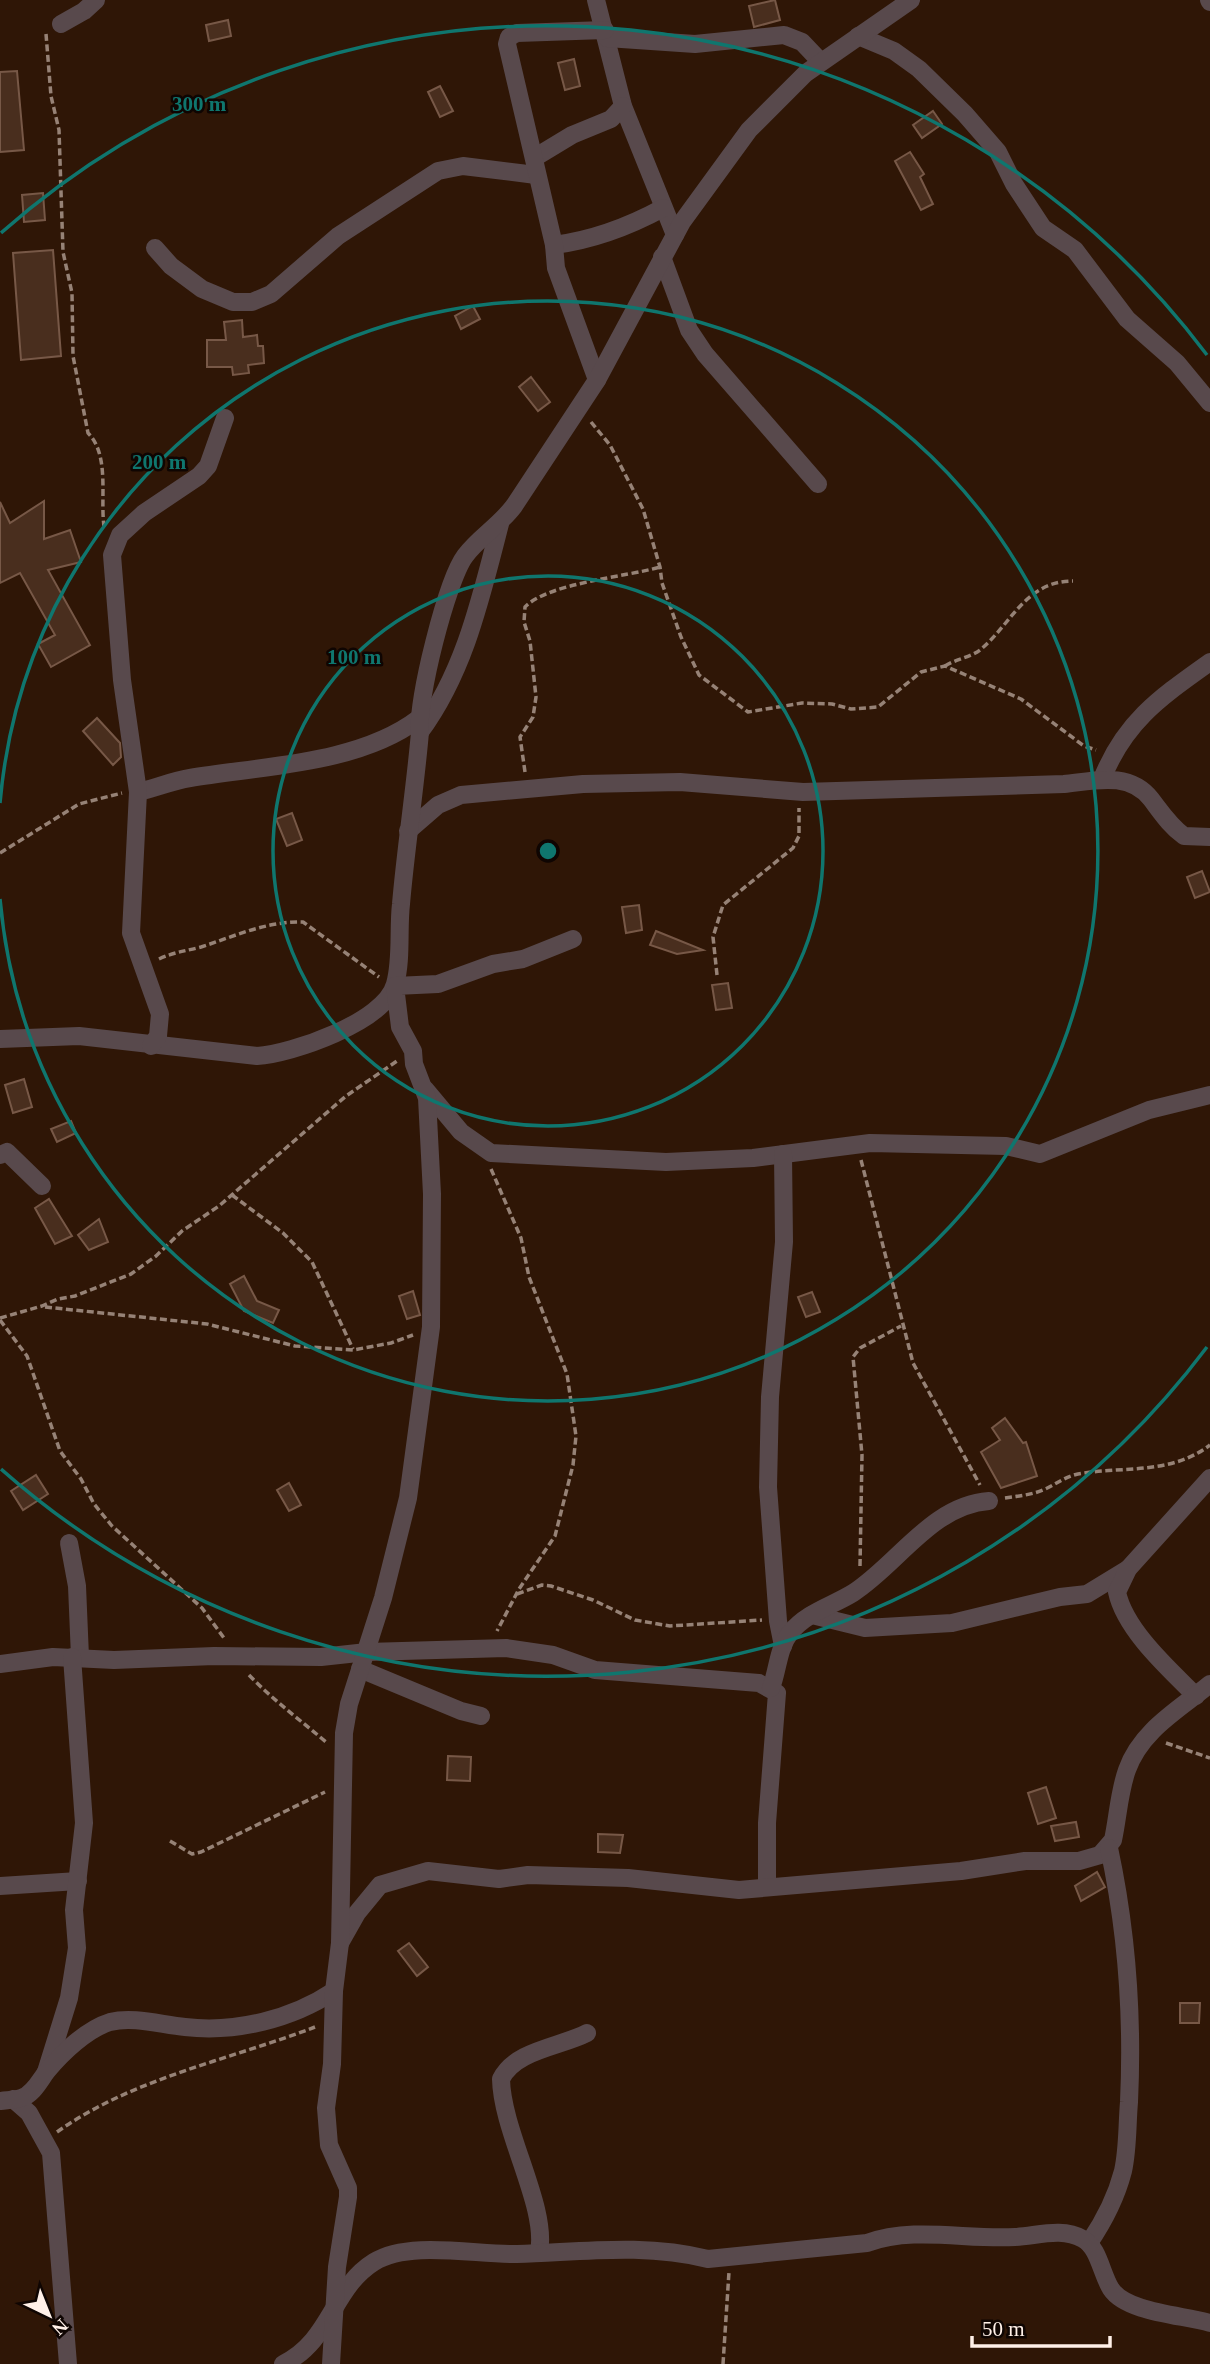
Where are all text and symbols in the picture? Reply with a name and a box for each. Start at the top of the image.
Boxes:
text: 300 m [172,92,227,116]
text: 200 m [132,450,187,474]
text: 100 m [327,645,382,669]
centre of rings [536,839,560,863]
north arrow [14,2280,84,2350]
scale bar [972,2304,1110,2348]
text: N [48,2315,72,2340]
text: 50 m [982,2317,1025,2341]

